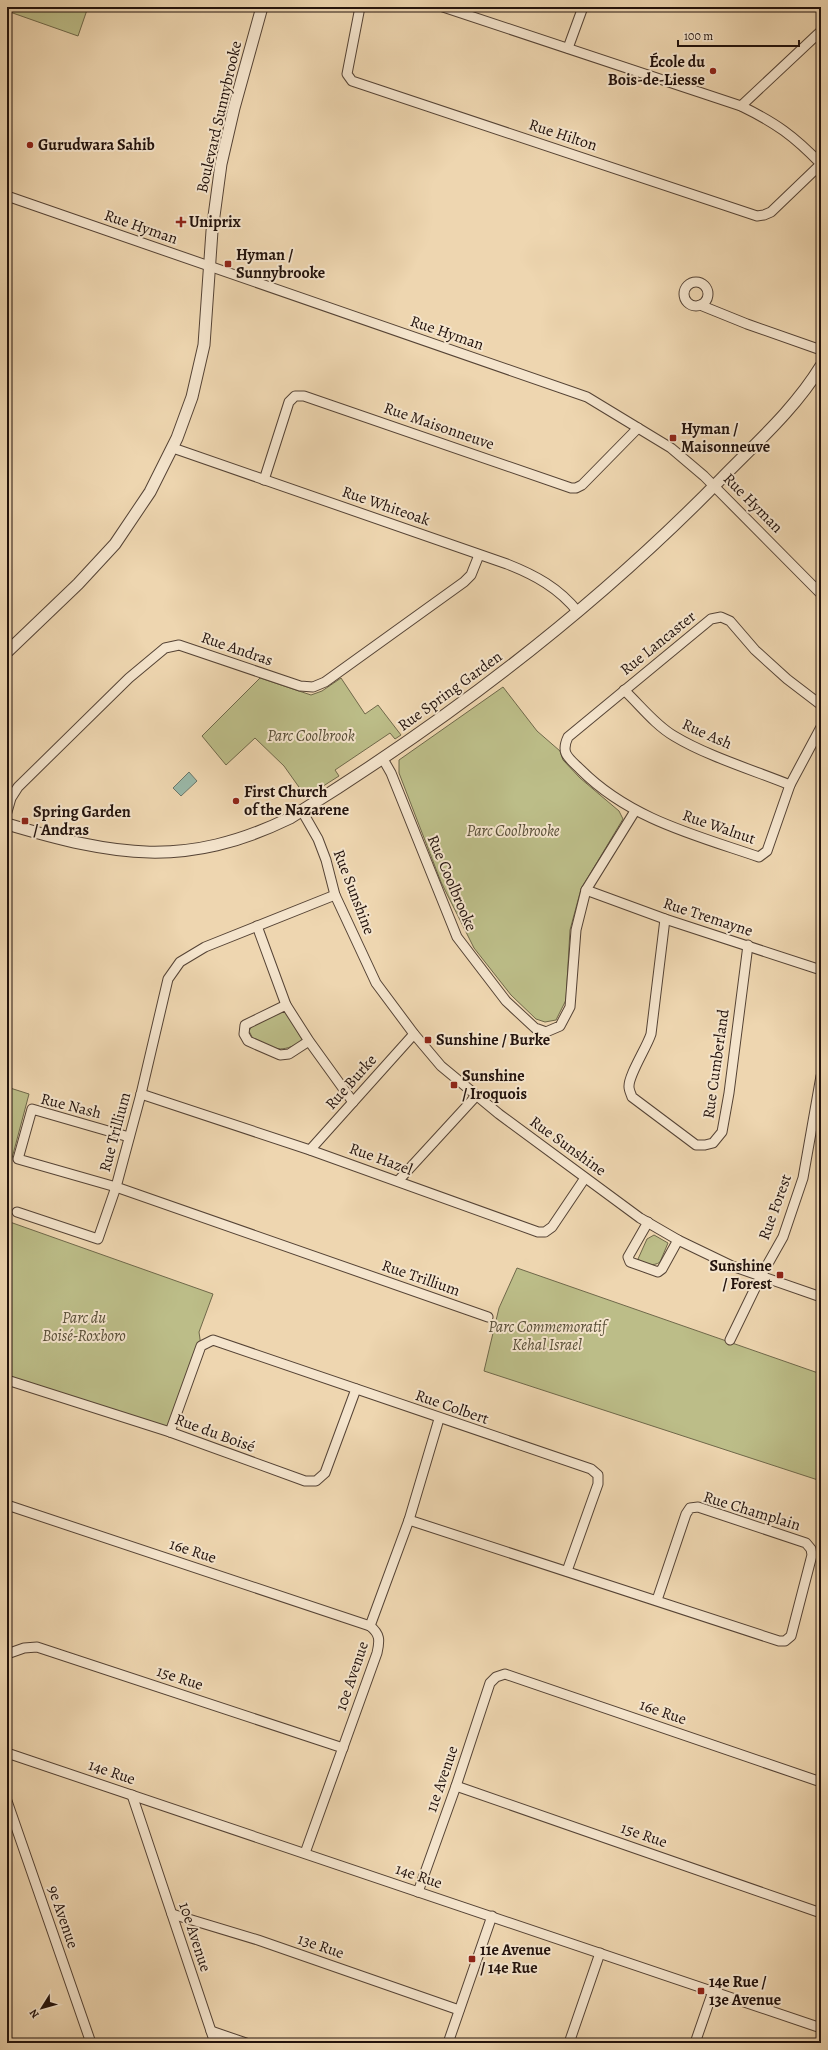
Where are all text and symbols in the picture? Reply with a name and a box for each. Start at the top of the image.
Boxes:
scale bar [678,22,799,48]
text: 100 m [684,28,713,44]
street label: Boulevard Sunnybrooke [191,39,247,195]
place label: École du Bois-de-Liesse [608,51,705,91]
marker: École du Bois-de-Liesse [708,66,718,76]
street label: Rue Hilton [526,114,600,156]
place label: Gurudwara Sahib [38,134,155,156]
marker: Gurudwara Sahib [25,140,35,150]
street label: Rue Hyman [101,204,181,250]
place label: Uniprix [189,211,241,233]
marker: Uniprix [176,217,186,227]
place label: Hyman / Sunnybrooke [236,244,325,284]
marker: Hyman / Sunnybrooke [223,259,233,269]
street label: Rue Hyman [407,310,487,356]
street label: Rue Maisonneuve [381,397,497,455]
place label: Hyman / Maisonneuve [681,418,770,458]
marker: Hyman / Maisonneuve [668,433,678,443]
street label: Rue Hyman [718,468,788,538]
street label: Rue Whiteoak [339,481,433,531]
street label: Rue Lancaster [615,606,701,680]
street label: Rue Andras [198,626,276,672]
street label: Rue Spring Garden [393,645,507,736]
street label: Rue Ash [678,713,736,755]
park label: Parc Coolbrook [267,725,355,747]
place label: First Church of the Nazarene [244,781,349,821]
marker: First Church of the Nazarene [231,796,241,806]
place label: Spring Garden / Andras [33,801,131,841]
street label: Rue Walnut [679,804,759,850]
marker: Spring Garden / Andras [20,816,30,826]
park label: Parc Coolbrooke [466,820,560,842]
street label: Rue Coolbrooke [422,831,482,935]
street label: Rue Sunshine [328,846,380,938]
street label: Rue Tremayne [660,892,756,942]
street label: Rue Cumberland [697,1007,735,1120]
place label: Sunshine / Burke [436,1029,550,1051]
marker: Sunshine / Burke [423,1035,433,1045]
street label: Rue Burke [320,1050,382,1114]
place label: Sunshine / Iroquois [462,1065,527,1105]
marker: Sunshine / Iroquois [449,1080,459,1090]
street label: Rue Nash [38,1088,104,1124]
street label: Rue Trillium [94,1090,136,1174]
street label: Rue Sunshine [525,1111,611,1181]
street label: Rue Hazel [346,1137,416,1181]
street label: Rue Forest [753,1171,797,1243]
street label: Rue Trillium [379,1254,463,1302]
place label: Sunshine / Forest [709,1255,773,1295]
marker: Sunshine / Forest [775,1270,785,1280]
park label: Parc du Boisé-Roxboro [42,1307,126,1347]
park label: Parc Commemoratif Kehal Israel [488,1316,610,1356]
street label: Rue Colbert [412,1384,492,1430]
street label: Rue du Boisé [172,1408,258,1458]
street label: Rue Champlain [701,1486,804,1536]
street label: 16e Rue [167,1533,219,1569]
street label: 10e Avenue [330,1638,374,1714]
street label: 15e Rue [154,1660,206,1696]
street label: 16e Rue [637,1694,689,1730]
street label: 11e Avenue [420,1743,464,1815]
street label: 14e Rue [86,1754,138,1790]
street label: 15e Rue [618,1817,670,1853]
street label: 14e Rue [393,1858,445,1894]
street label: 9e Avenue [42,1883,84,1951]
street label: 10e Avenue [173,1899,217,1975]
street label: 13e Rue [295,1928,347,1964]
place label: 11e Avenue / 14e Rue [480,1939,551,1979]
marker: 11e Avenue / 14e Rue [467,1954,477,1964]
place label: 14e Rue / 13e Avenue [709,1971,781,2011]
marker: 14e Rue / 13e Avenue [696,1986,706,1996]
north arrow [22,1988,62,2028]
text: N [26,2006,43,2021]

